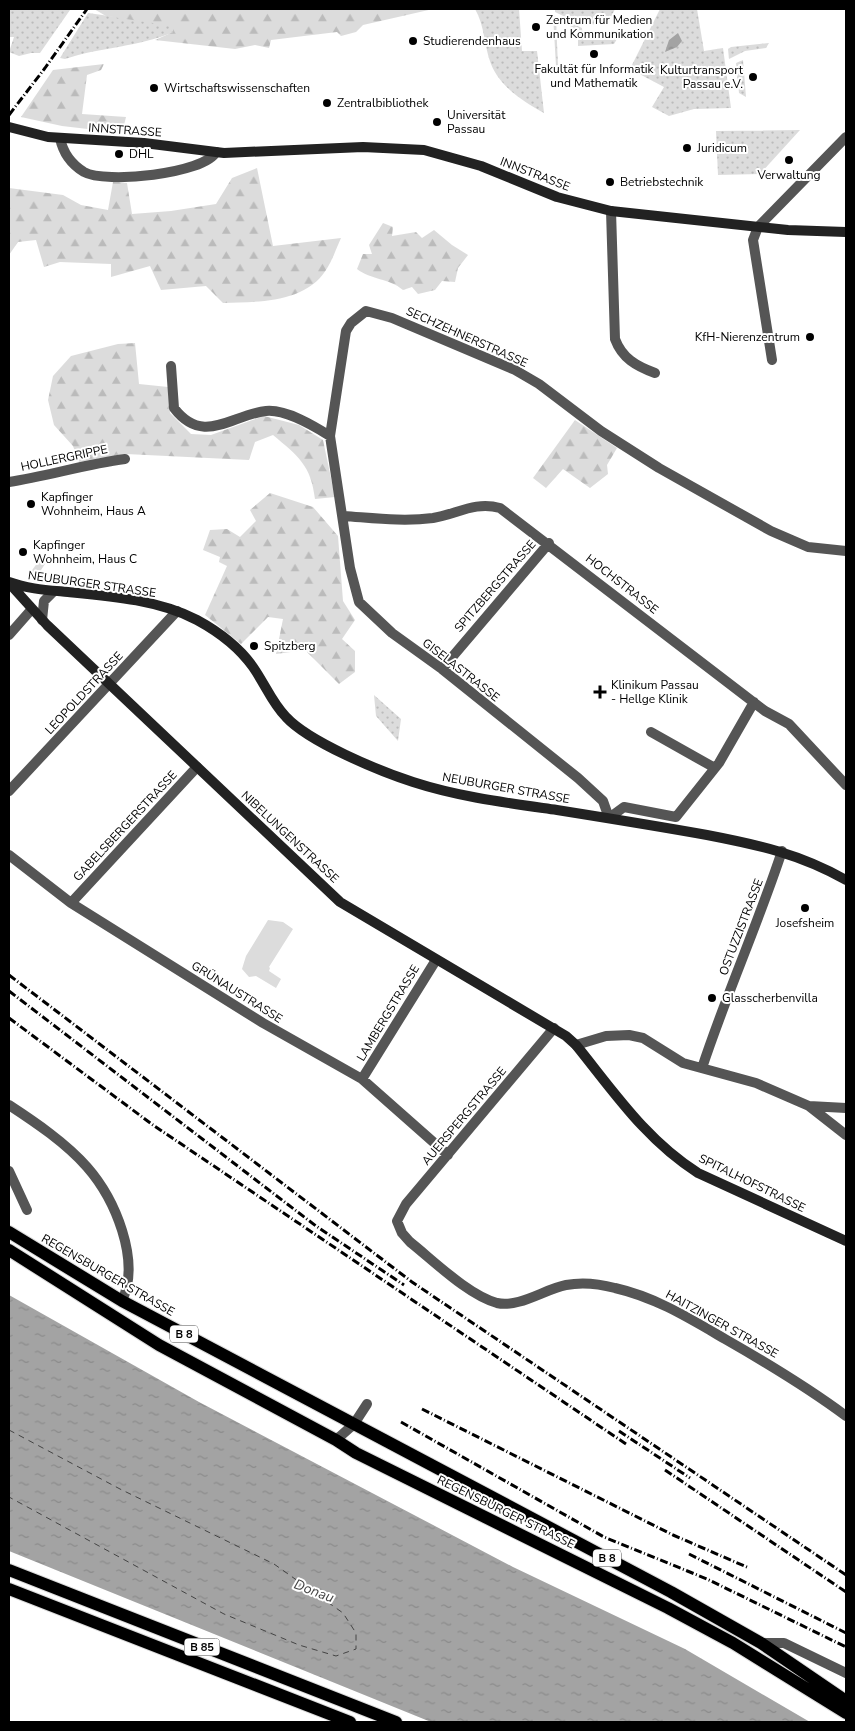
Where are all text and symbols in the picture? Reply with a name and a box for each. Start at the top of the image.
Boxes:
place label: Zentrum für Medien und Kommunikation [546,12,653,42]
marker: Zentrum für Medien und Kommunikation [530,21,542,33]
place label: Studierendenhaus [423,33,521,49]
marker: Studierendenhaus [407,35,419,47]
marker: Fakultät für Informatik und Mathematik [588,48,600,60]
place label: Fakultät für Informatik und Mathematik [534,61,655,91]
place label: Kulturtransport Passau e.V. [660,62,744,92]
marker: Kulturtransport Passau e.V. [747,71,759,83]
place label: Wirtschaftswissenschaften [164,80,310,96]
marker: Wirtschaftswissenschaften [148,82,160,94]
place label: Zentralbibliothek [337,95,430,111]
marker: Zentralbibliothek [321,97,333,109]
place label: Universität Passau [447,107,506,137]
marker: Universität Passau [431,116,443,128]
street label: INNSTRASSE [88,119,162,141]
place label: Juridicum [696,140,747,156]
marker: Juridicum [681,142,693,154]
place label: DHL [129,146,154,162]
marker: DHL [113,148,125,160]
street label: INNSTRASSE [498,153,572,195]
marker: Verwaltung [783,154,795,166]
place label: Verwaltung [756,167,821,183]
place label: Betriebstechnik [620,174,704,190]
marker: Betriebstechnik [604,176,616,188]
street label: SECHZEHNERSTRASSE [404,303,530,371]
place label: KfH-Nierenzentrum [695,329,800,345]
marker: KfH-Nierenzentrum [804,331,816,343]
street label: HOLLERGRIPPE [19,441,109,475]
place label: Kapfinger Wohnheim, Haus A [41,489,146,519]
marker: Kapfinger Wohnheim, Haus A [25,498,37,510]
place label: Kapfinger Wohnheim, Haus C [33,537,137,567]
street label: SPITZBERGSTRASSE [451,537,539,635]
marker: Kapfinger Wohnheim, Haus C [17,546,29,558]
street label: HOCHSTRASSE [582,551,662,617]
street label: NEUBURGER STRASSE [27,567,157,601]
street label: GISELASTRASSE [419,635,503,705]
place label: Spitzberg [264,638,316,654]
marker: Spitzberg [248,640,260,652]
street label: LEOPOLDSTRASSE [41,648,127,738]
place label: Klinikum Passau - Hellge Klinik [611,677,699,707]
marker: Klinikum Passau - Hellge Klinik [593,685,607,699]
street label: GABELSBERGERSTRASSE [69,767,181,885]
street label: NEUBURGER STRASSE [441,769,571,807]
street label: NIBELUNGENSTRASSE [238,787,342,887]
street label: OSTUZZISTRASSE [715,876,767,978]
marker: Josefsheim [799,902,811,914]
place label: Josefsheim [775,915,834,931]
street label: GRÜNAUSTRASSE [188,958,286,1026]
street label: LAMBERGSTRASSE [353,962,423,1064]
place label: Glasscherbenvilla [722,990,818,1006]
marker: Glasscherbenvilla [706,992,718,1004]
street label: AUERSPERGSTRASSE [418,1063,510,1169]
street label: SPITALHOFSTRASSE [696,1150,808,1216]
street label: REGENSBURGER STRASSE [38,1230,178,1320]
street label: HAITZINGER STRASSE [663,1286,781,1362]
road number: B 8 [170,1326,198,1342]
street label: REGENSBURGER STRASSE [434,1472,578,1552]
road number: B 8 [593,1550,621,1566]
water label: Donau [291,1575,337,1607]
road number: B 85 [184,1638,220,1655]

